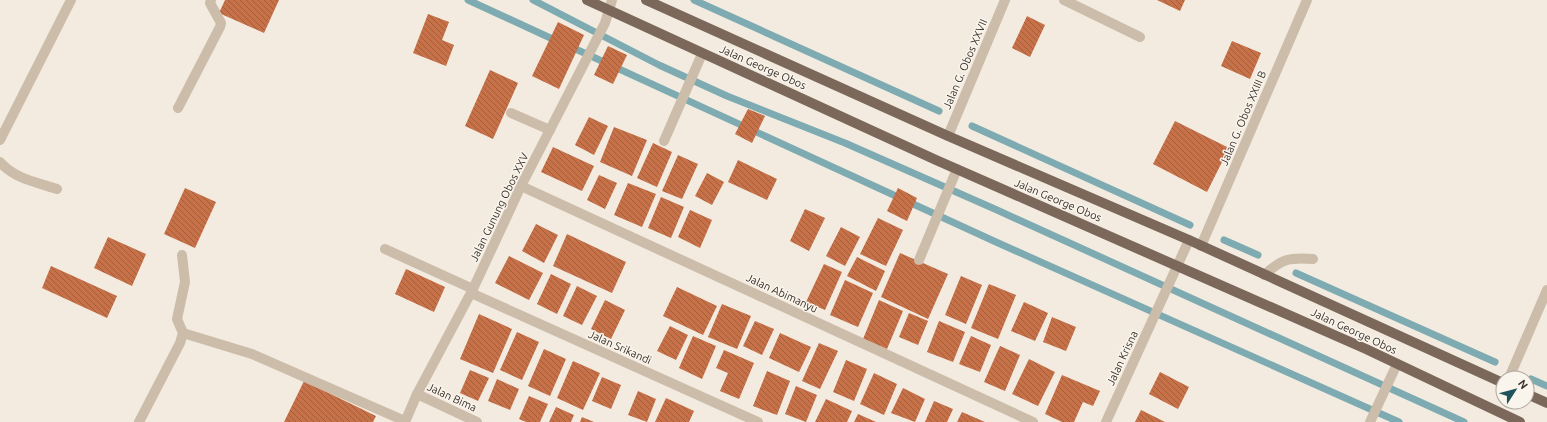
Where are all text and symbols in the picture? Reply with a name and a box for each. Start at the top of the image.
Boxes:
street label: Jalan G. Obos XXVII [941,17,989,111]
street label: Jalan George Obos [718,43,808,92]
street label: Jalan G. Obos XXIII B [1218,69,1268,167]
street label: Jalan Gunung Obos XXV [467,151,531,263]
street label: Jalan George Obos [1013,176,1104,224]
street label: Jalan Abimanyu [744,271,820,315]
street label: Jalan George Obos [1309,306,1399,356]
street label: Jalan Srikandi [587,328,653,366]
street label: Jalan Krisna [1104,329,1140,387]
north arrow [1495,370,1535,410]
text: N [1516,377,1530,391]
street label: Jalan Bima [425,380,479,414]

